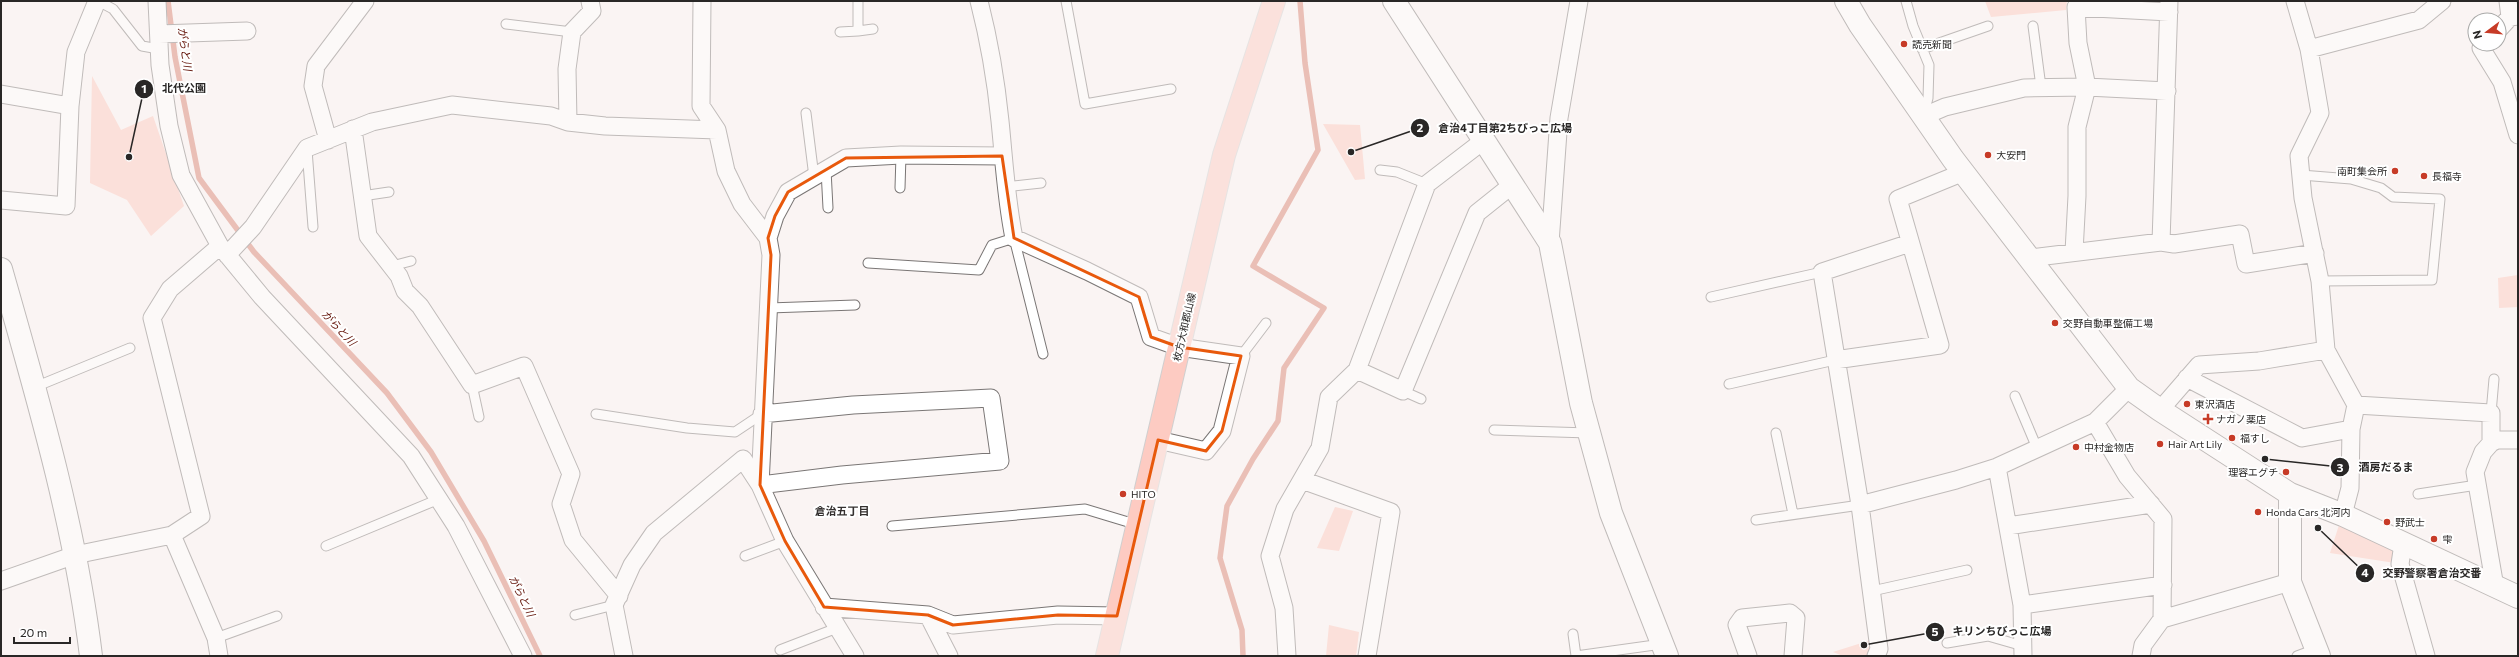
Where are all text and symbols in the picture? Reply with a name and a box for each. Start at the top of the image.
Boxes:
north arrow [2467,12,2507,52]
water label: がらと川 [176,26,195,73]
text: N [2470,29,2484,41]
place label: 読売新聞 [1912,38,1952,50]
marker: 読売新聞 [1899,39,1909,49]
callout: 北代公園 [134,77,214,100]
text: 1 [141,81,147,95]
text: 北代公園 [162,81,206,94]
callout: 倉治4丁目第2ちびっこ広場 [1410,116,1580,139]
text: 2 [1417,120,1424,134]
text: 倉治4丁目第2ちびっこ広場 [1438,121,1572,134]
place label: 大安門 [1996,149,2026,161]
marker: 大安門 [1983,150,1993,160]
place label: 南町集会所 [2337,165,2387,177]
marker: 南町集会所 [2390,166,2400,176]
place label: 長福寺 [2432,170,2462,182]
marker: 長福寺 [2419,171,2429,181]
street label: 枚方大和郡山線 [1170,292,1198,362]
water label: がらと川 [320,307,360,349]
place label: 交野自動車整備工場 [2063,317,2153,329]
marker: 交野自動車整備工場 [2050,318,2060,328]
place label: 東沢酒店 [2195,398,2235,410]
marker: 東沢酒店 [2182,399,2192,409]
place label: ナガノ薬店 [2216,413,2266,425]
marker: ナガノ薬店 [2203,414,2213,424]
place label: 福すし [2240,432,2270,444]
marker: 福すし [2227,433,2237,443]
place label: Hair Art Lily [2168,438,2222,450]
marker: Hair Art Lily [2155,439,2165,449]
place label: 中村金物店 [2084,441,2134,453]
marker: 中村金物店 [2071,442,2081,452]
callout: 酒房だるま [2330,456,2421,479]
text: 3 [2337,460,2344,474]
text: 酒房だるま [2359,460,2414,473]
place label: 理容エグチ [2228,466,2278,478]
marker: 理容エグチ [2281,467,2291,477]
place label: HITO [1131,488,1156,500]
marker: HITO [1118,489,1128,499]
district label: 倉治五丁目 [815,504,870,517]
place label: Honda Cars 北河内 [2266,506,2351,518]
marker: Honda Cars 北河内 [2253,507,2263,517]
place label: 野武士 [2395,516,2425,528]
marker: 野武士 [2382,517,2392,527]
place label: 雫 [2442,533,2452,545]
marker: 雫 [2429,534,2439,544]
callout: 交野警察署倉治交番 [2355,562,2490,585]
text: 4 [2361,565,2369,579]
text: 交野警察署倉治交番 [2383,566,2482,579]
water label: がらと川 [507,573,538,619]
scale bar [14,619,70,645]
callout: キリンちびっこ広場 [1925,620,2060,643]
text: 5 [1932,624,1939,638]
text: キリンちびっこ広場 [1953,624,2052,637]
text: 20 m [20,625,47,639]

